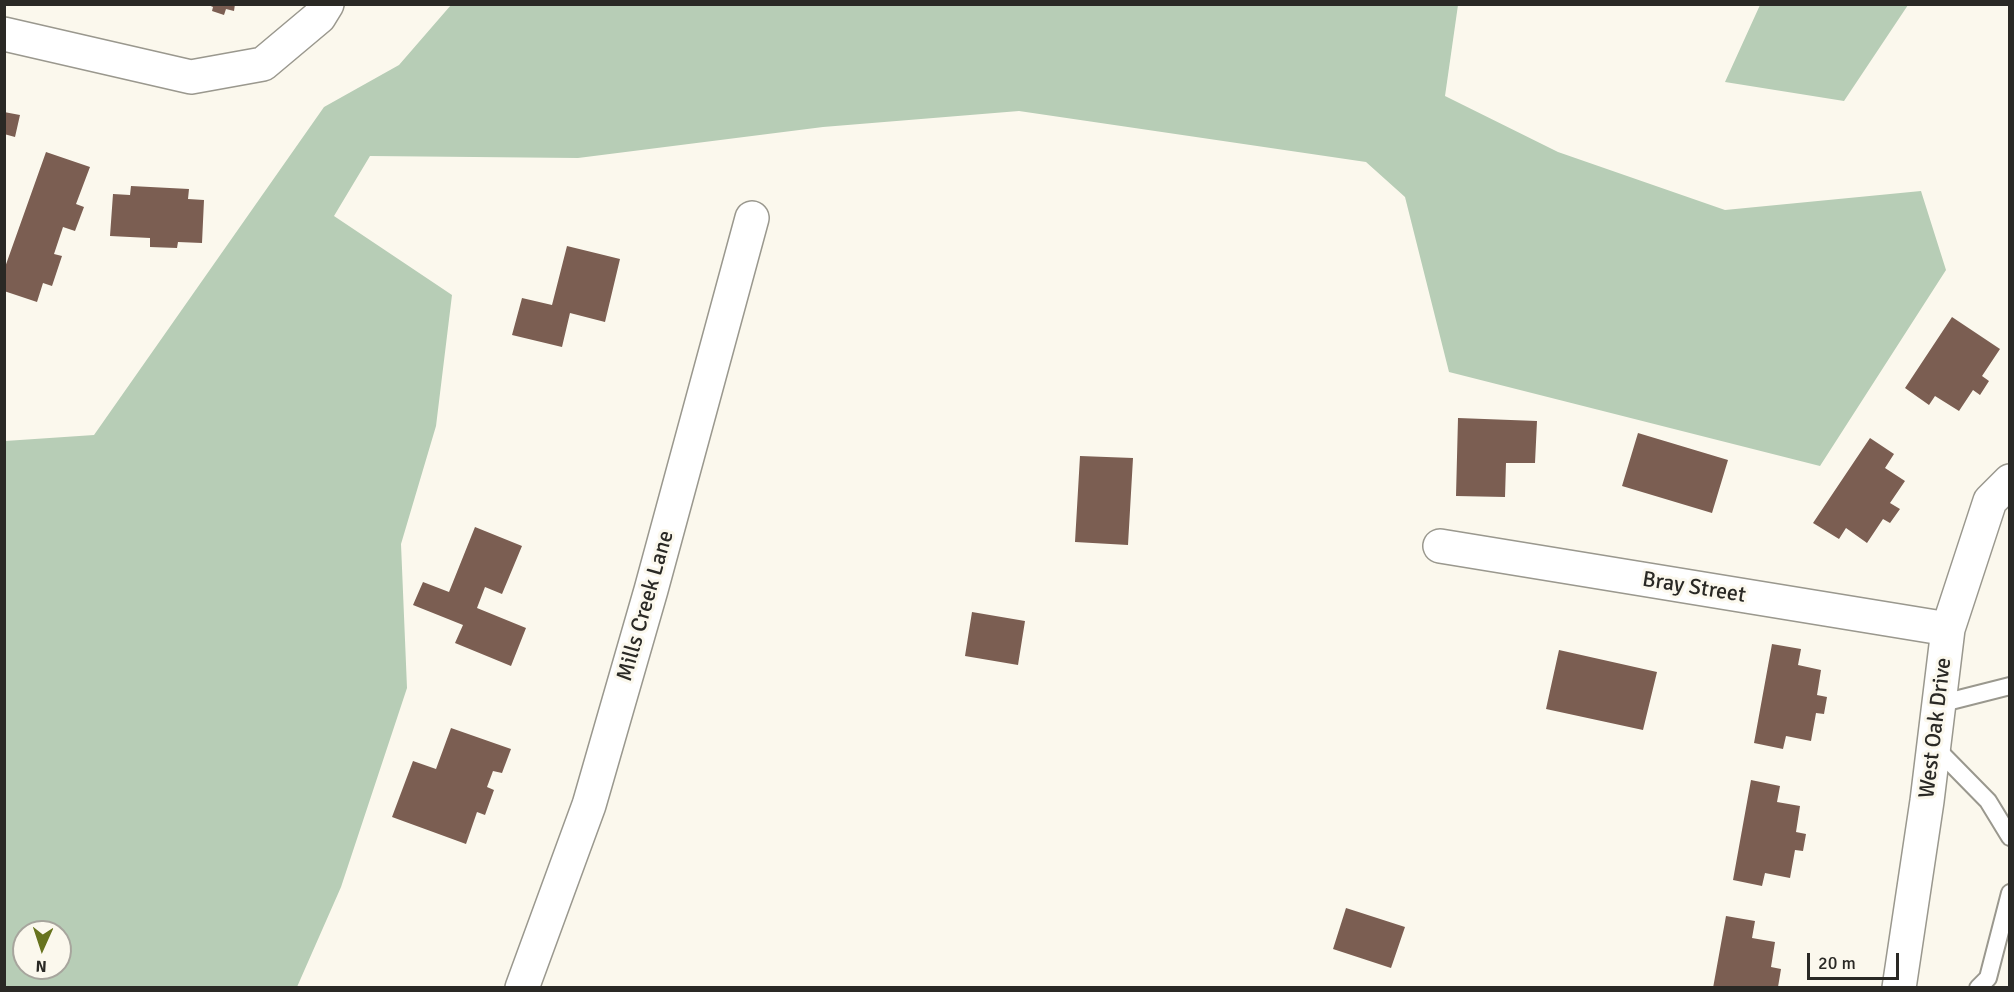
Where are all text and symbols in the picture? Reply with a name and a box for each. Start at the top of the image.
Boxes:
street label: Mills Creek Lane [612,528,680,684]
street label: Bray Street [1640,567,1748,609]
street label: West Oak Drive [1914,656,1958,800]
north arrow [12,920,72,980]
scale bar [1810,941,1902,979]
text: 20 m [1818,952,1856,974]
text: N [35,956,47,976]

